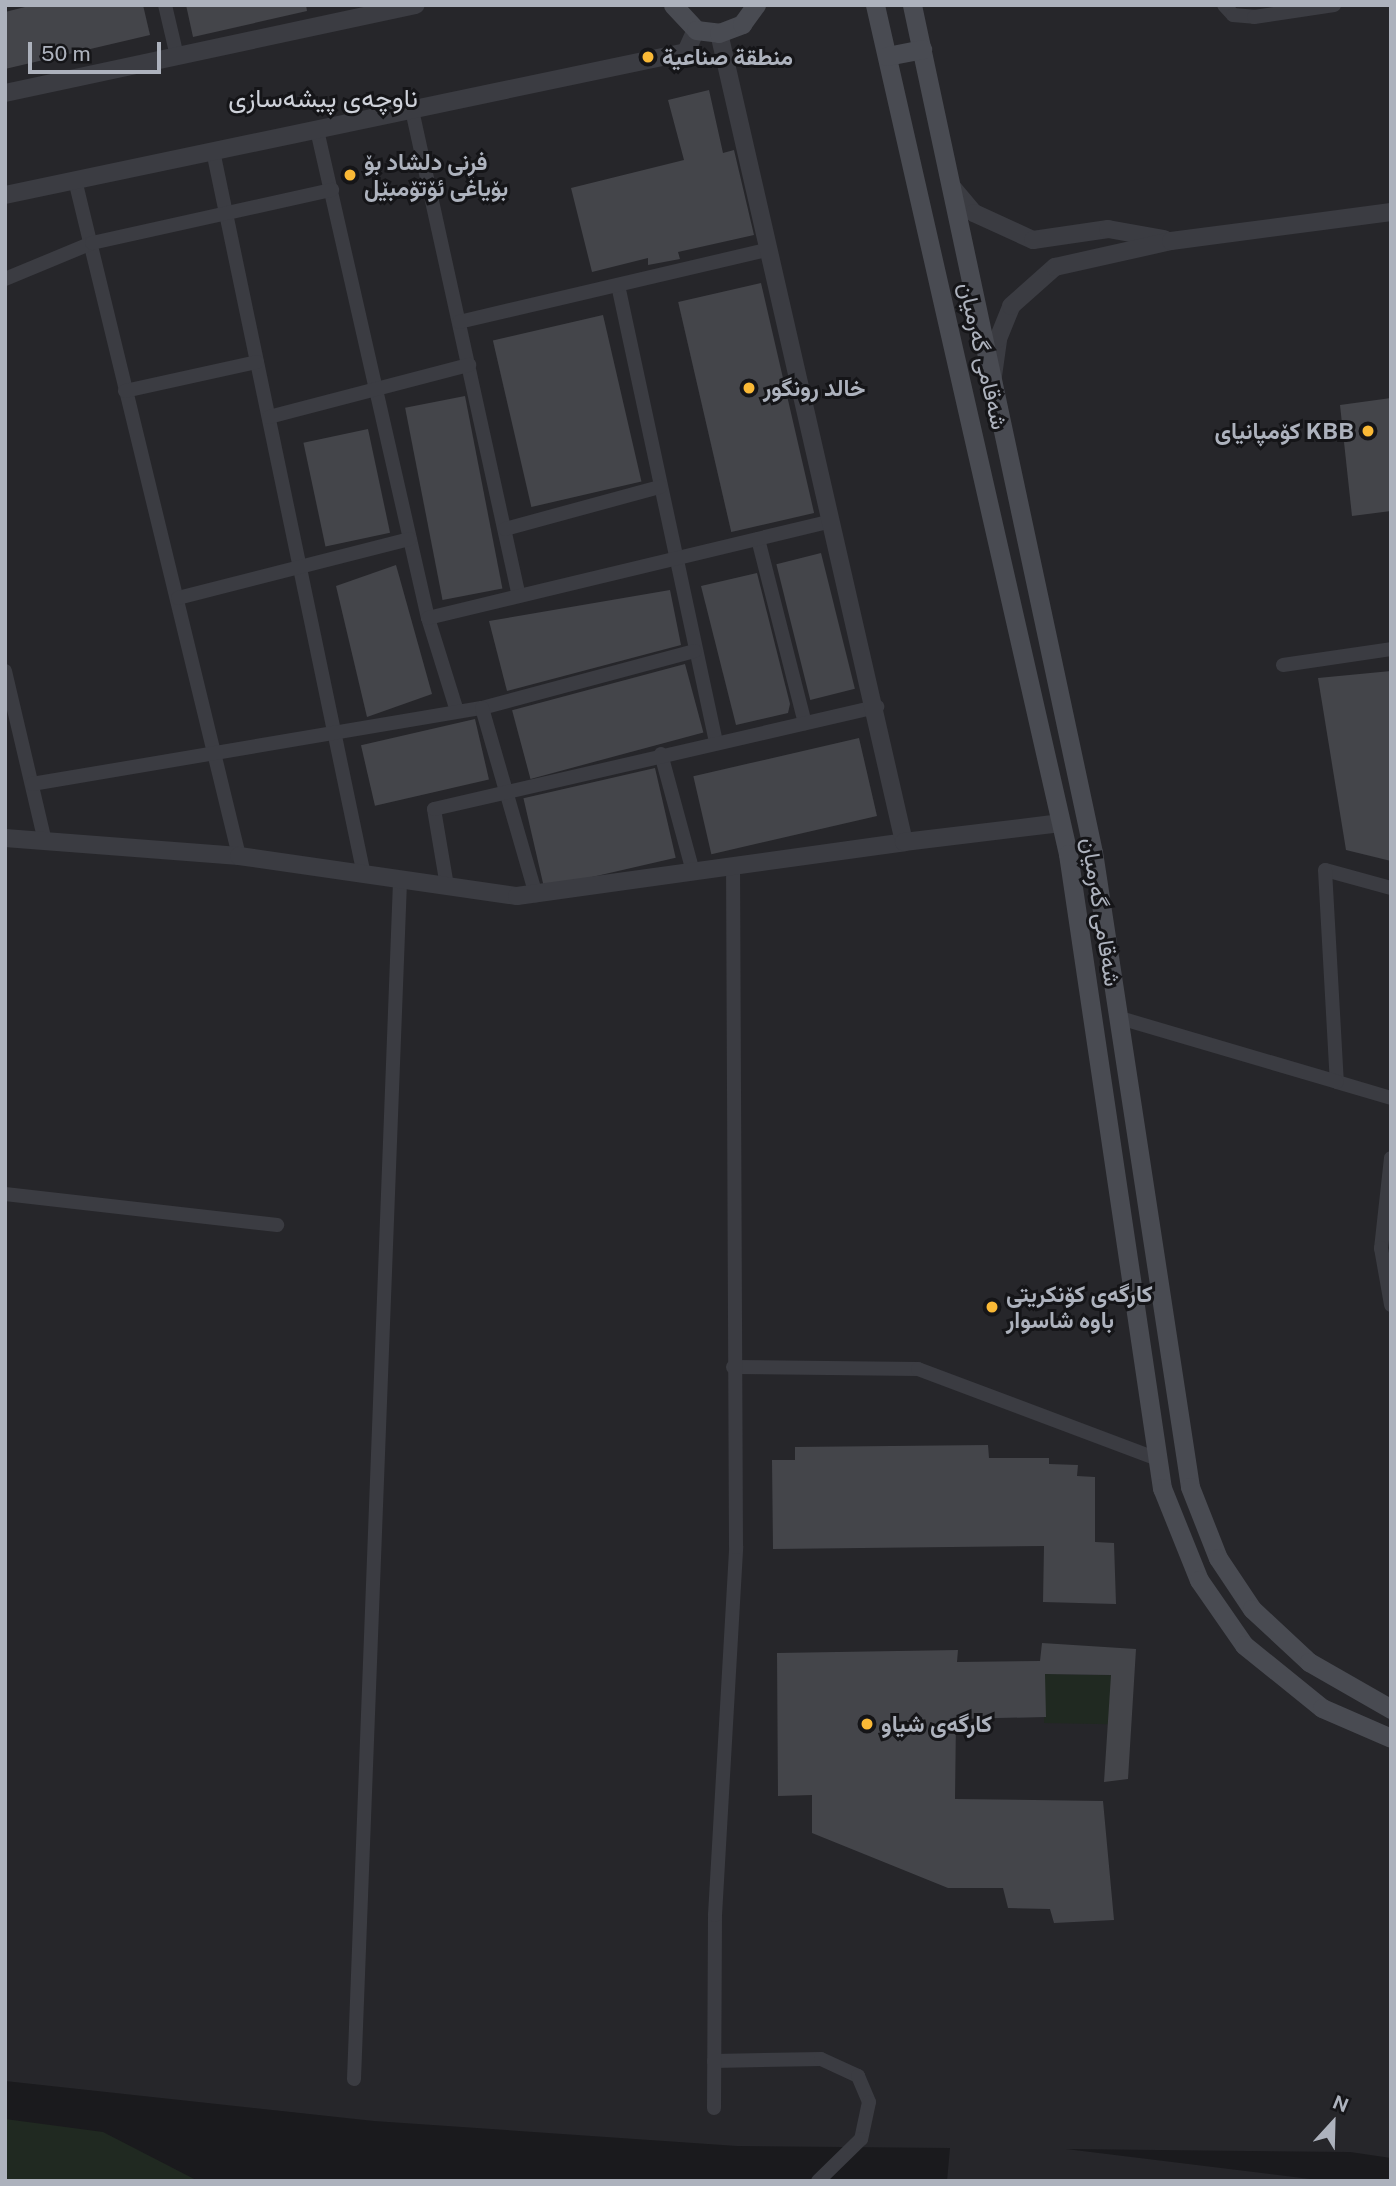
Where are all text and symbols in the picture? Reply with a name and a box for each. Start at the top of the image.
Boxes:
scale bar [32,28,164,72]
text: 50 m [41,41,91,66]
place label: منطقة صناعية [662,43,793,71]
marker: منطقة صناعية [640,49,656,65]
district label: ناوچەی پیشەسازی [228,82,418,114]
place label: فڕنی دلشاد بۆ بۆیاغی ئۆتۆمبێل [364,148,508,202]
marker: فڕنی دلشاد بۆ بۆیاغی ئۆتۆمبێل [342,167,358,183]
street label: شەقامی گەرمیان [953,280,1013,432]
place label: خالد رونگور [763,374,865,402]
marker: خالد رونگور [741,380,757,396]
place label: کۆمپانیای KBB [1214,417,1354,445]
marker: کۆمپانیای KBB [1360,423,1376,439]
street label: شەقامی گەرمیان [1076,836,1126,988]
place label: کارگەی کۆنکریتی باوە شاسوار [1006,1280,1153,1334]
marker: کارگەی کۆنکریتی باوە شاسوار [984,1299,1000,1315]
place label: کارگەی شیاو [881,1710,992,1738]
marker: کارگەی شیاو [859,1716,875,1732]
north arrow [1298,2088,1368,2158]
text: N [1330,2091,1352,2117]

